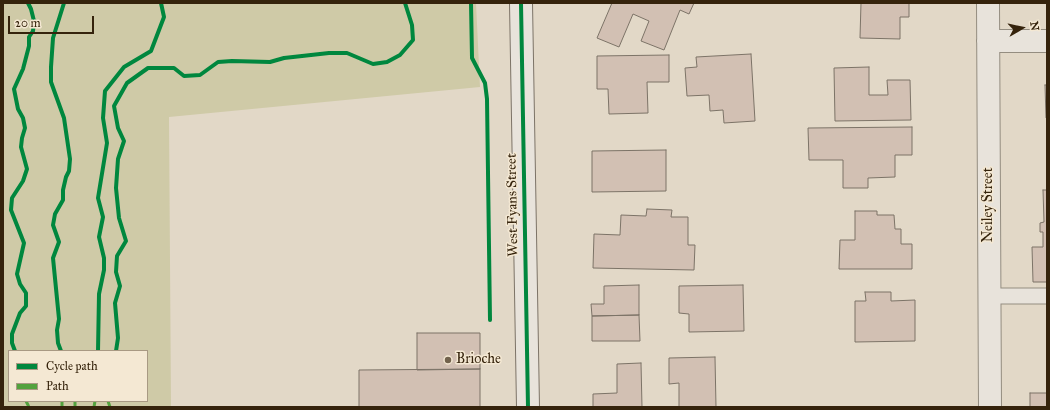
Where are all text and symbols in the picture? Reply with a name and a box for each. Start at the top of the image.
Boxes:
scale bar [10,8,96,34]
north arrow [1002,8,1042,48]
text: 20 m [15,16,41,30]
text: N [1027,20,1041,32]
street label: West Fyans Street [504,153,522,257]
street label: Neiley Street [981,167,997,243]
legend [8,350,148,402]
place label: Brioche [456,352,501,368]
marker: Brioche [443,355,453,365]
text: Cycle path [46,359,98,373]
text: Path [46,379,69,393]

